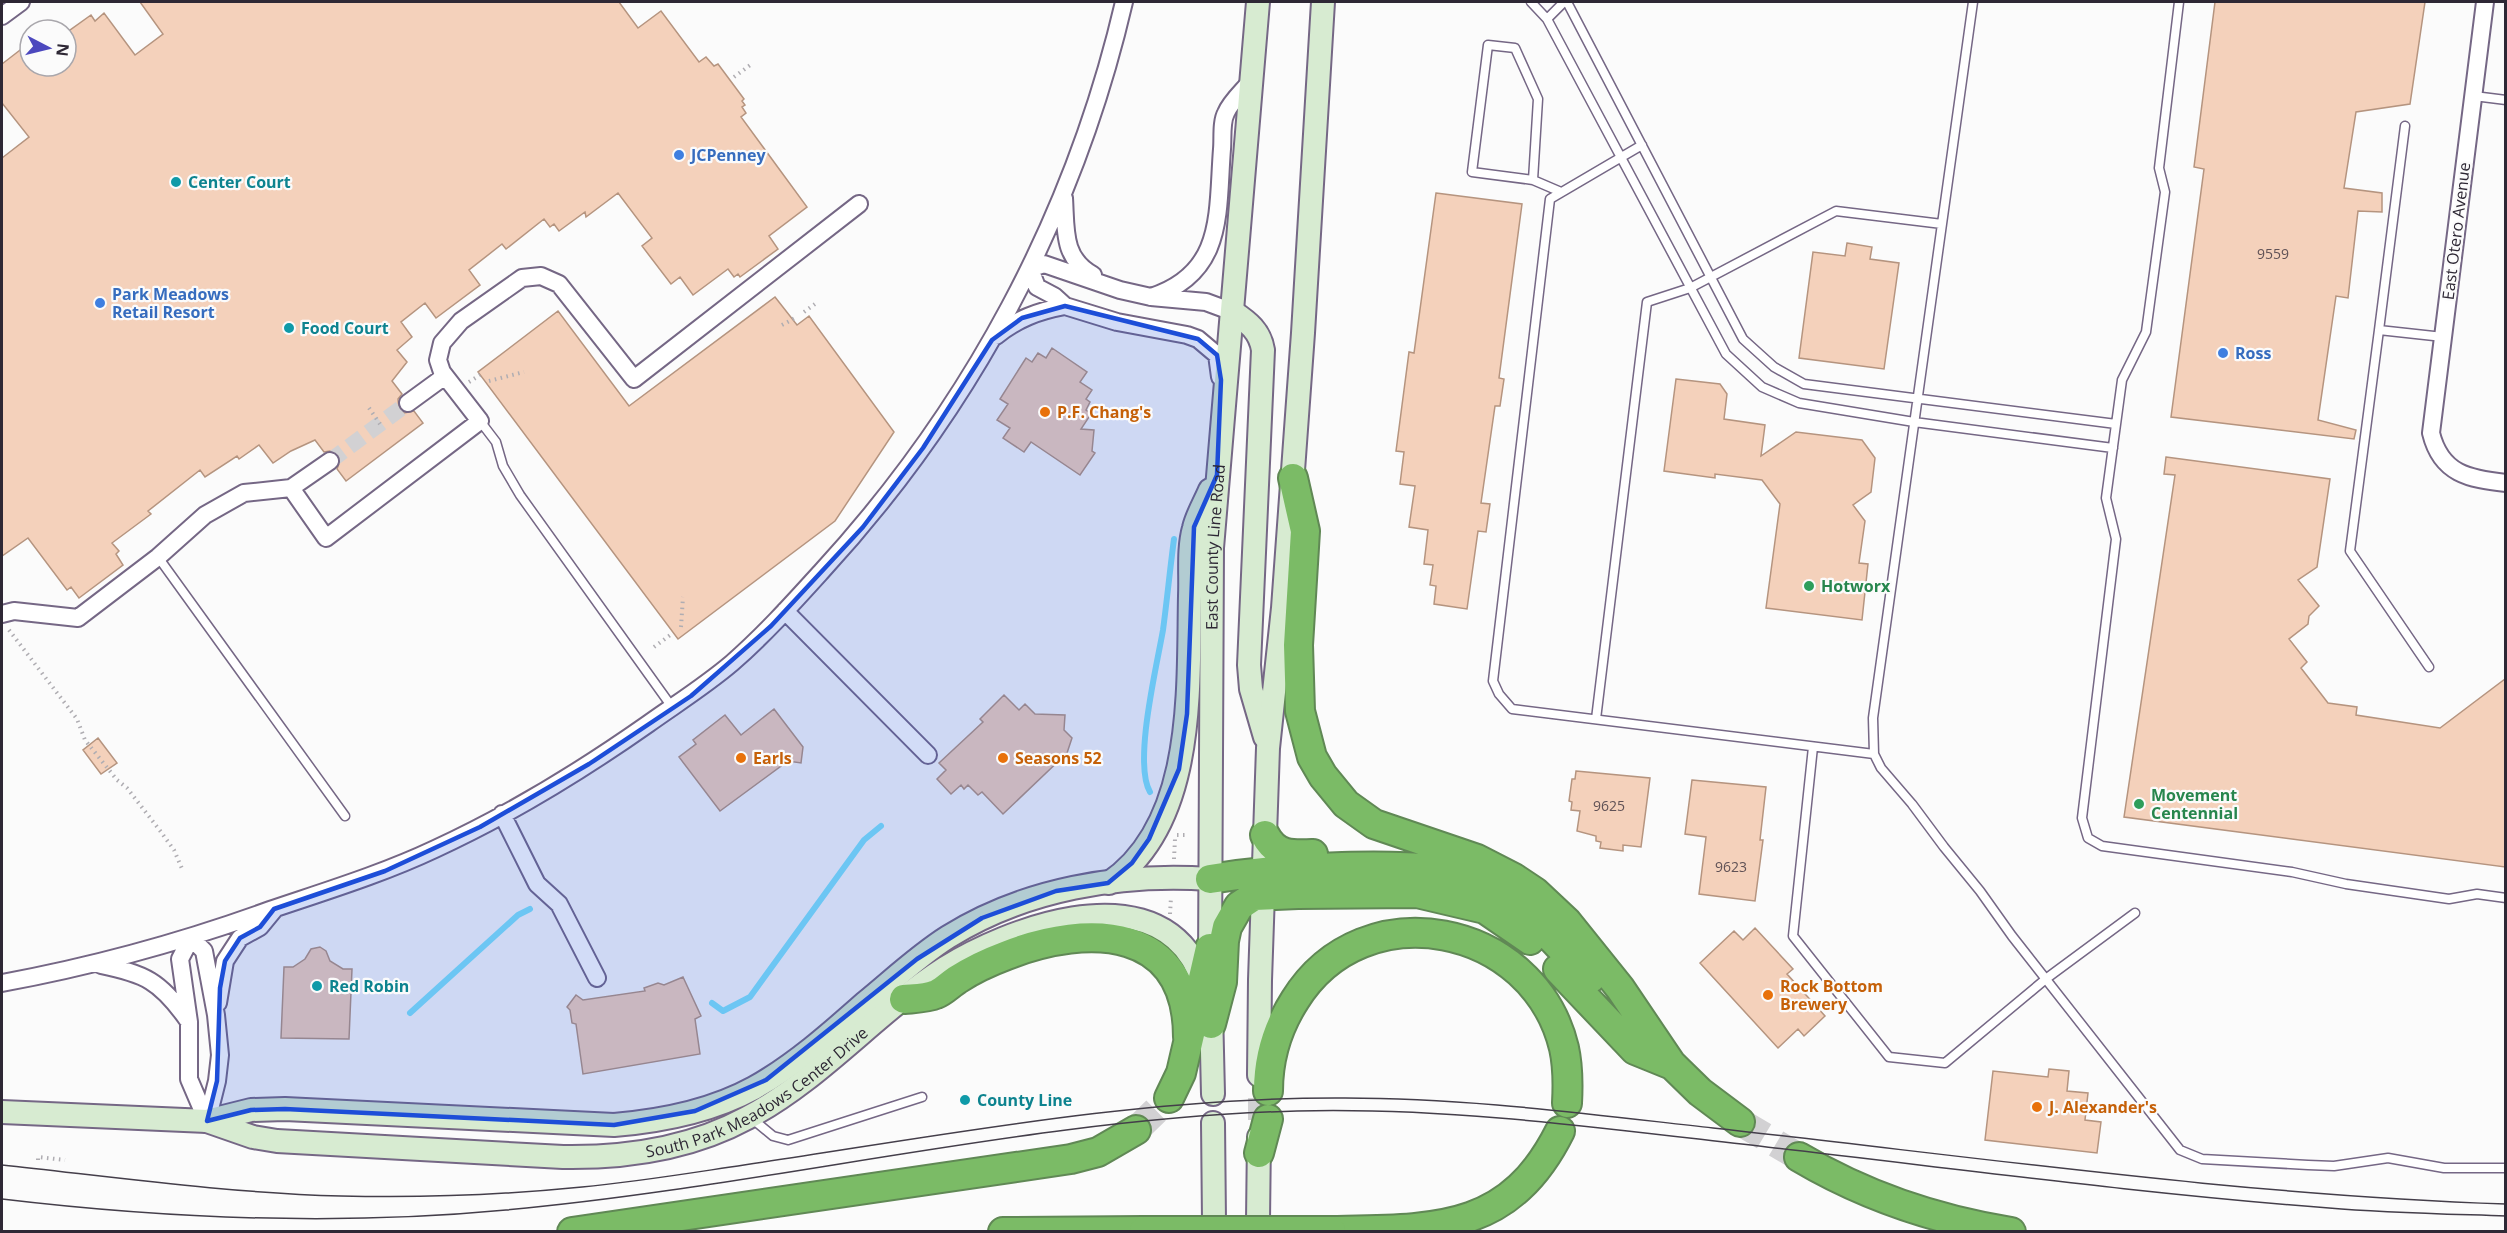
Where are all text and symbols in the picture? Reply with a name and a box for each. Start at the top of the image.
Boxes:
north arrow [18,18,78,78]
text: N [51,42,75,58]
place label: JCPenney [689,144,766,166]
marker: JCPenney [672,148,686,162]
street label: East Otero Avenue [2437,161,2475,301]
place label: Center Court [188,171,291,193]
marker: Center Court [169,175,183,189]
house number: 9559 [2257,244,2289,263]
place label: Park Meadows Retail Resort [112,283,229,323]
marker: Park Meadows Retail Resort [93,296,107,310]
place label: Food Court [301,317,389,339]
marker: Food Court [282,321,296,335]
place label: Ross [2235,342,2271,364]
marker: Ross [2216,346,2230,360]
place label: P.F. Chang's [1057,401,1151,423]
marker: P.F. Chang's [1038,405,1052,419]
street label: East County Line Road [1201,463,1230,630]
place label: Hotworx [1821,575,1891,597]
marker: Hotworx [1802,579,1816,593]
place label: Earls [753,747,792,769]
place label: Seasons 52 [1015,747,1102,769]
marker: Earls [734,751,748,765]
marker: Seasons 52 [996,751,1010,765]
place label: Movement Centennial [2151,784,2238,824]
house number: 9625 [1593,796,1625,815]
marker: Movement Centennial [2132,797,2146,811]
house number: 9623 [1715,857,1747,876]
place label: Red Robin [329,975,409,997]
place label: Rock Bottom Brewery [1780,975,1883,1015]
marker: Red Robin [310,979,324,993]
marker: Rock Bottom Brewery [1761,988,1775,1002]
street label: South Park Meadows Center Drive [644,1022,872,1162]
place label: County Line [977,1089,1072,1111]
marker: County Line [958,1093,972,1107]
place label: J. Alexander's [2047,1096,2157,1118]
marker: J. Alexander's [2030,1100,2044,1114]

